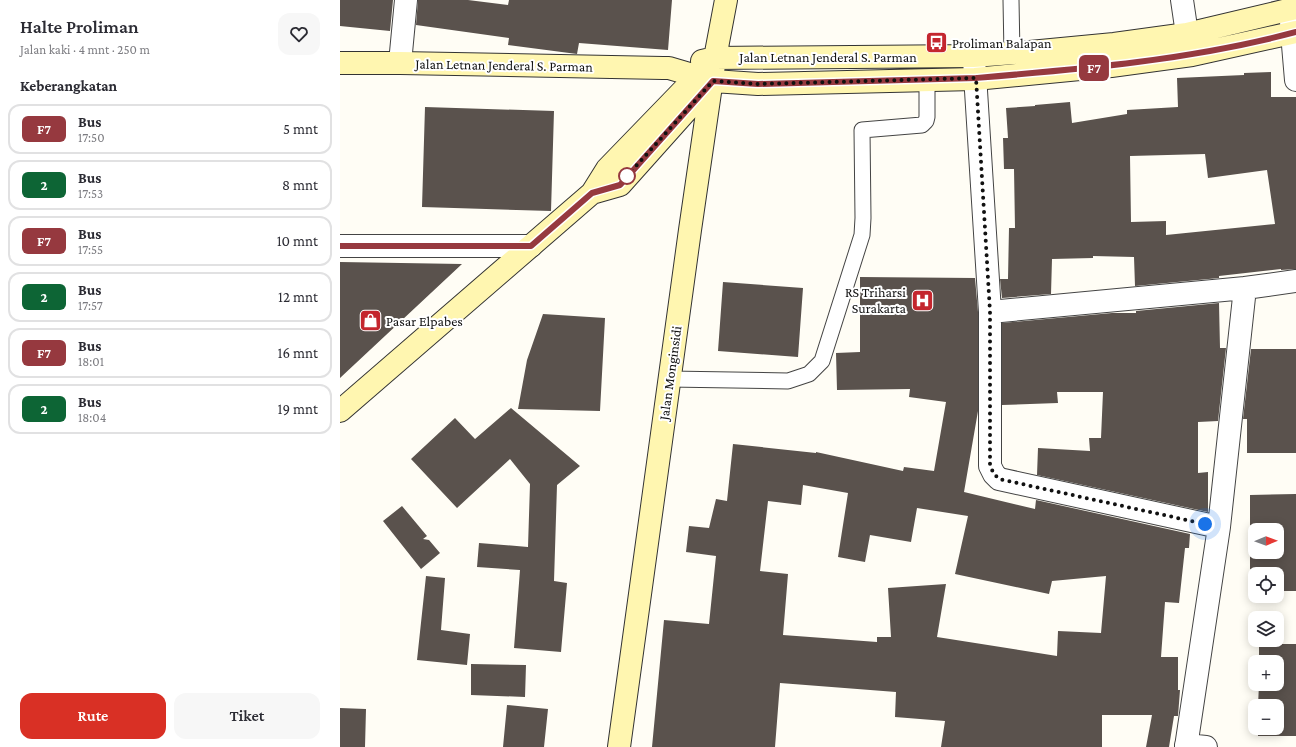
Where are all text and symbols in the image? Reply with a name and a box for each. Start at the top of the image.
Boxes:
button: heart [278,13,320,55]
text: Halte Proliman [20,16,139,37]
bus stop icon: Proliman Balapan [924,30,950,56]
place label: Proliman Balapan [952,35,1052,51]
text: Jalan kaki · 4 mnt · 250 m [20,42,150,57]
street label: Jalan Letnan Jenderal S. Parman [737,49,917,65]
street label: Jalan Letnan Jenderal S. Parman [413,55,593,75]
line badge: F7 [1076,55,1112,81]
text: F7 [1087,60,1101,76]
text: Keberangkatan [20,78,117,94]
text: Bus [78,114,101,130]
text: F7 [37,121,51,137]
text: 5 mnt [283,121,318,137]
text: 17:50 [78,130,105,145]
unlabelled marker [618,167,636,185]
text: Bus [78,170,101,186]
text: 2 [40,177,48,193]
text: 8 mnt [282,177,318,193]
text: 17:53 [78,186,103,201]
text: Bus [78,226,101,242]
text: F7 [37,233,51,249]
text: 10 mnt [277,233,318,249]
text: 17:55 [78,242,103,257]
text: Bus [78,282,101,298]
place label: RS Triharsi Surakarta [845,284,907,316]
hospital icon: RS Triharsi Surakarta [909,287,935,313]
text: 2 [40,289,48,305]
text: 12 mnt [278,289,318,305]
text: 17:57 [78,298,103,313]
shop icon: Pasar Elpabes [357,308,383,334]
place label: Pasar Elpabes [386,313,463,329]
street label: Jalan Monginsidi [655,324,685,423]
text: Bus [78,338,101,354]
text: F7 [37,345,51,361]
text: 16 mnt [278,345,318,361]
text: 18:01 [78,354,104,369]
text: Bus [78,394,101,410]
text: 2 [40,401,48,417]
text: 19 mnt [278,401,318,417]
text: 18:04 [78,410,106,425]
your location [1195,514,1215,534]
north arrow [1248,523,1284,559]
map controls [1248,523,1284,735]
button: locate [1248,567,1284,603]
button: layers [1248,611,1284,647]
button: + [1248,655,1284,691]
button: Rute [20,693,166,739]
button: Tiket [174,693,320,739]
button: − [1248,699,1284,735]

